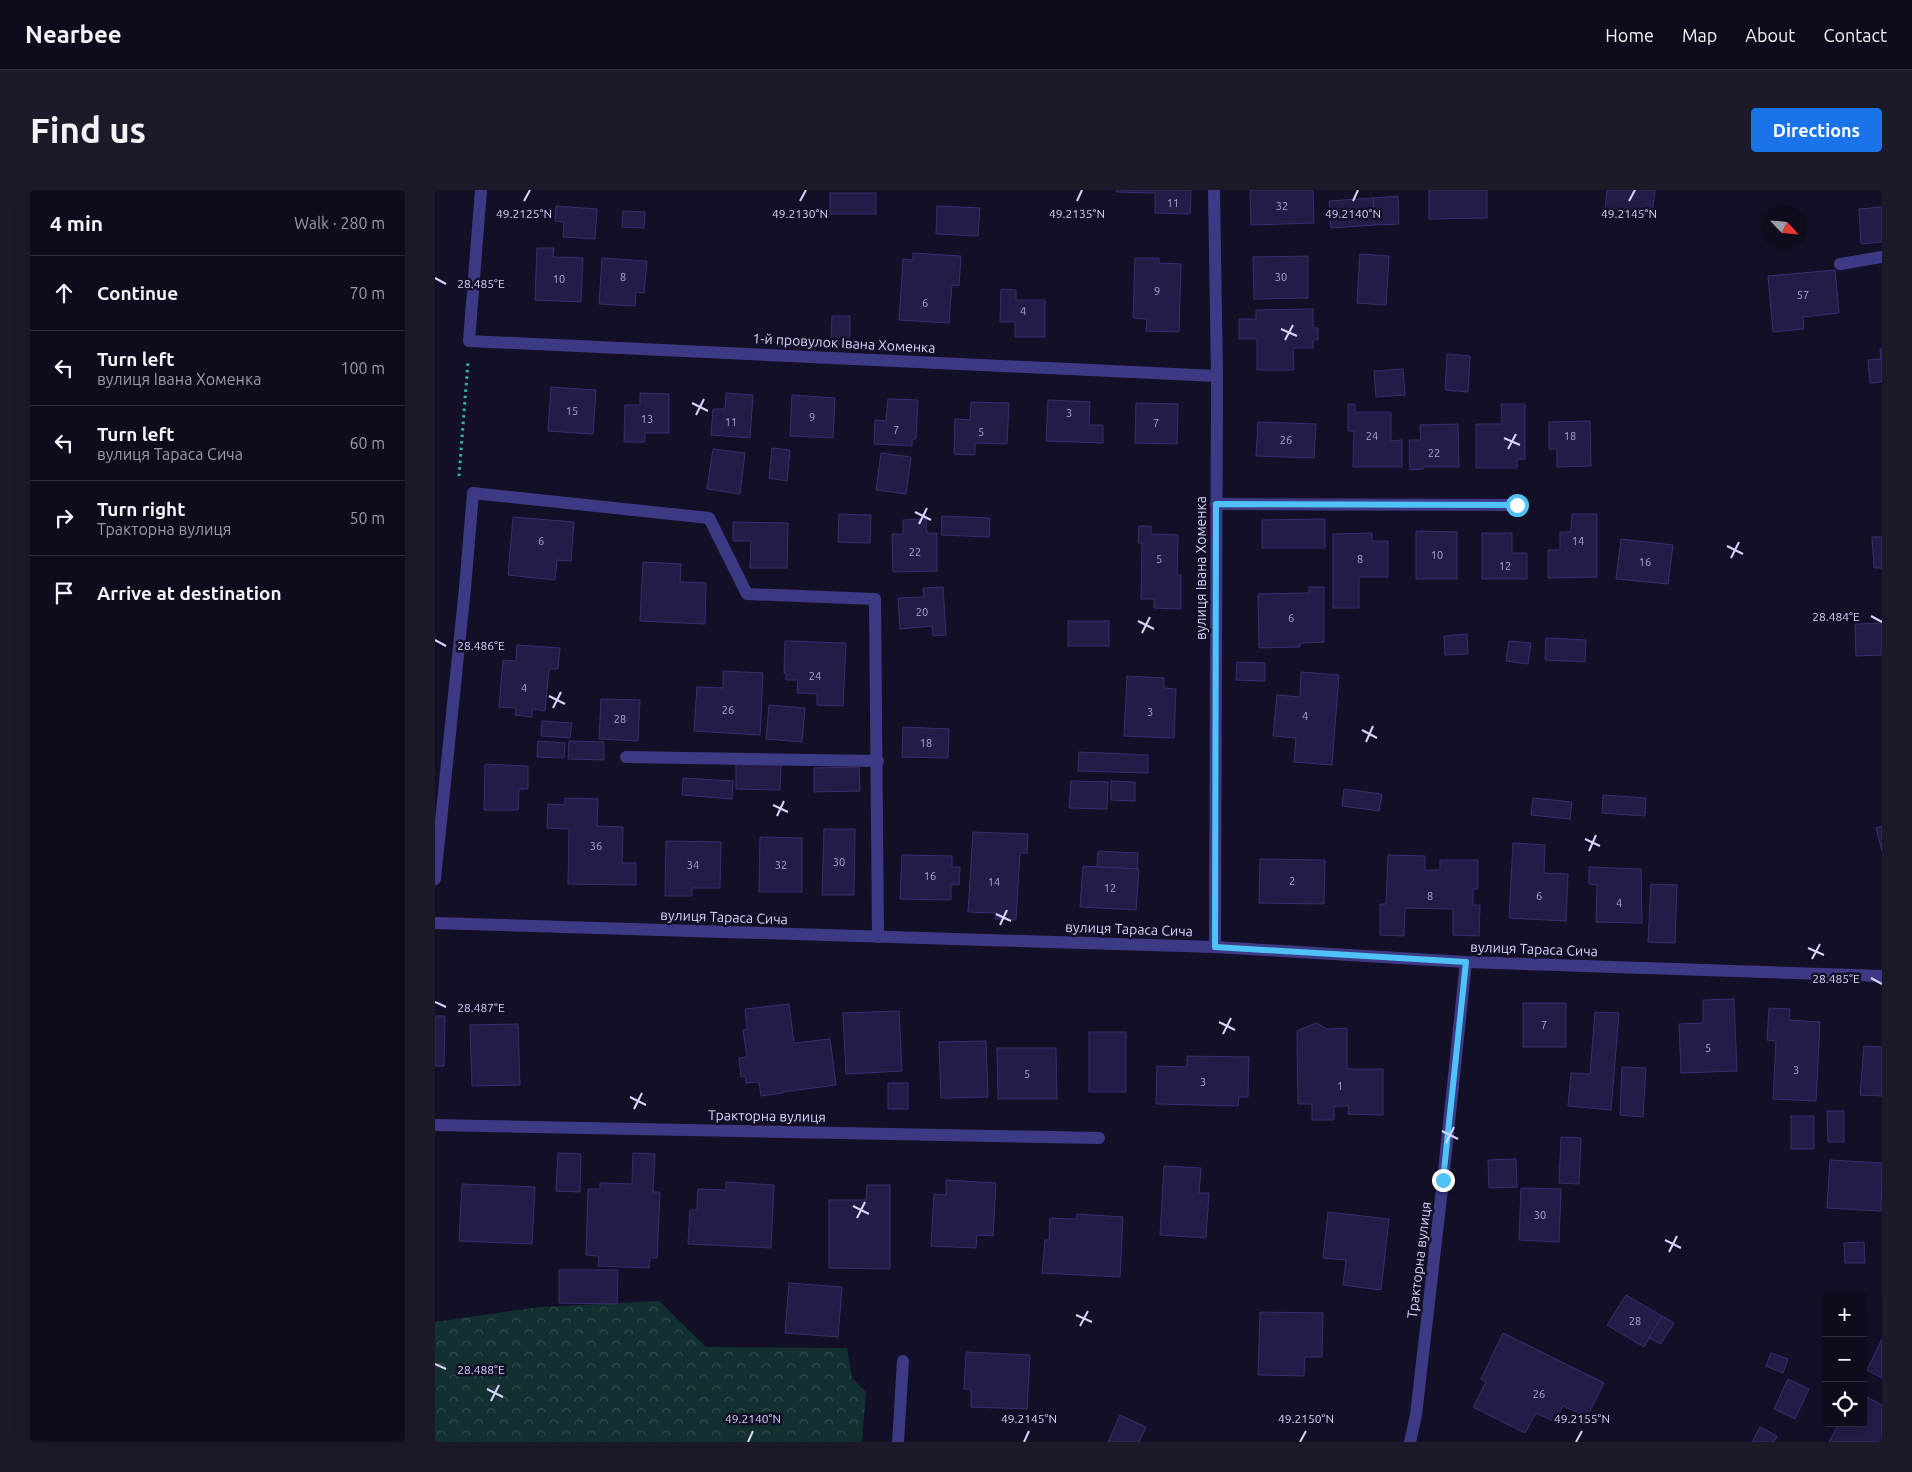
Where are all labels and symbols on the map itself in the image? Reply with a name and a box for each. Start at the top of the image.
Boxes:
house number: 11 [1167,197,1179,209]
house number: 32 [1276,200,1288,212]
north arrow [1762,205,1807,250]
text: 49.2125°N [496,207,552,220]
text: 49.2130°N [772,207,828,220]
text: 49.2135°N [1049,207,1105,220]
text: 49.2140°N [1325,207,1381,220]
text: 49.2145°N [1601,207,1657,220]
house number: 8 [620,271,626,283]
house number: 30 [1275,271,1287,283]
house number: 10 [553,273,565,285]
text: 28.485°E [457,277,505,290]
house number: 9 [1154,285,1160,297]
house number: 57 [1797,289,1809,301]
house number: 6 [922,297,928,309]
house number: 4 [1020,305,1026,317]
street label: 1-й провулок Івана Хоменка [752,330,936,356]
house number: 15 [566,405,578,417]
house number: 3 [1066,407,1072,419]
house number: 9 [809,411,815,423]
house number: 13 [641,413,653,425]
house number: 11 [725,416,737,428]
house number: 7 [1153,417,1159,429]
house number: 7 [893,424,899,436]
house number: 5 [978,426,984,438]
house number: 24 [1366,430,1378,442]
house number: 18 [1564,430,1576,442]
house number: 26 [1280,434,1292,446]
house number: 22 [1428,447,1440,459]
route start [1506,494,1529,517]
street label: вулиця Івана Хоменка [1193,496,1209,640]
house number: 6 [538,535,544,547]
house number: 14 [1572,535,1584,547]
house number: 22 [909,546,921,558]
house number: 10 [1431,549,1443,561]
house number: 5 [1156,553,1162,565]
house number: 8 [1357,553,1363,565]
house number: 16 [1639,556,1651,568]
house number: 12 [1499,560,1511,572]
house number: 20 [916,606,928,618]
text: 28.484°E [1812,610,1860,623]
house number: 6 [1288,612,1294,624]
text: 28.486°E [457,639,505,652]
house number: 24 [809,670,821,682]
house number: 4 [521,682,527,694]
house number: 26 [722,704,734,716]
house number: 3 [1147,706,1153,718]
house number: 4 [1302,710,1308,722]
house number: 28 [614,713,626,725]
house number: 18 [920,737,932,749]
house number: 36 [590,840,602,852]
house number: 30 [833,856,845,868]
house number: 34 [687,859,699,871]
house number: 32 [775,859,787,871]
house number: 16 [924,870,936,882]
house number: 2 [1289,875,1295,887]
house number: 14 [988,876,1000,888]
house number: 12 [1104,882,1116,894]
house number: 8 [1427,890,1433,902]
house number: 6 [1536,890,1542,902]
house number: 4 [1616,897,1622,909]
street label: вулиця Тараса Сича [660,907,788,927]
street label: вулиця Тараса Сича [1065,919,1193,939]
street label: вулиця Тараса Сича [1470,939,1598,959]
text: 28.485°E [1812,972,1860,985]
text: 28.487°E [457,1001,505,1014]
house number: 7 [1541,1019,1547,1031]
house number: 5 [1705,1042,1711,1054]
house number: 3 [1793,1064,1799,1076]
house number: 5 [1024,1068,1030,1080]
house number: 3 [1200,1076,1206,1088]
house number: 1 [1337,1080,1343,1092]
street label: Тракторна вулиця [708,1107,826,1125]
route end [1432,1169,1455,1192]
street label: Тракторна вулиця [1404,1201,1434,1319]
house number: 30 [1534,1209,1546,1221]
house number: 28 [1629,1315,1641,1327]
text: 28.488°E [457,1363,505,1376]
house number: 26 [1533,1388,1545,1400]
text: 49.2140°N [725,1412,781,1425]
text: 49.2145°N [1001,1412,1057,1425]
text: 49.2150°N [1278,1412,1334,1425]
text: 49.2155°N [1554,1412,1610,1425]

